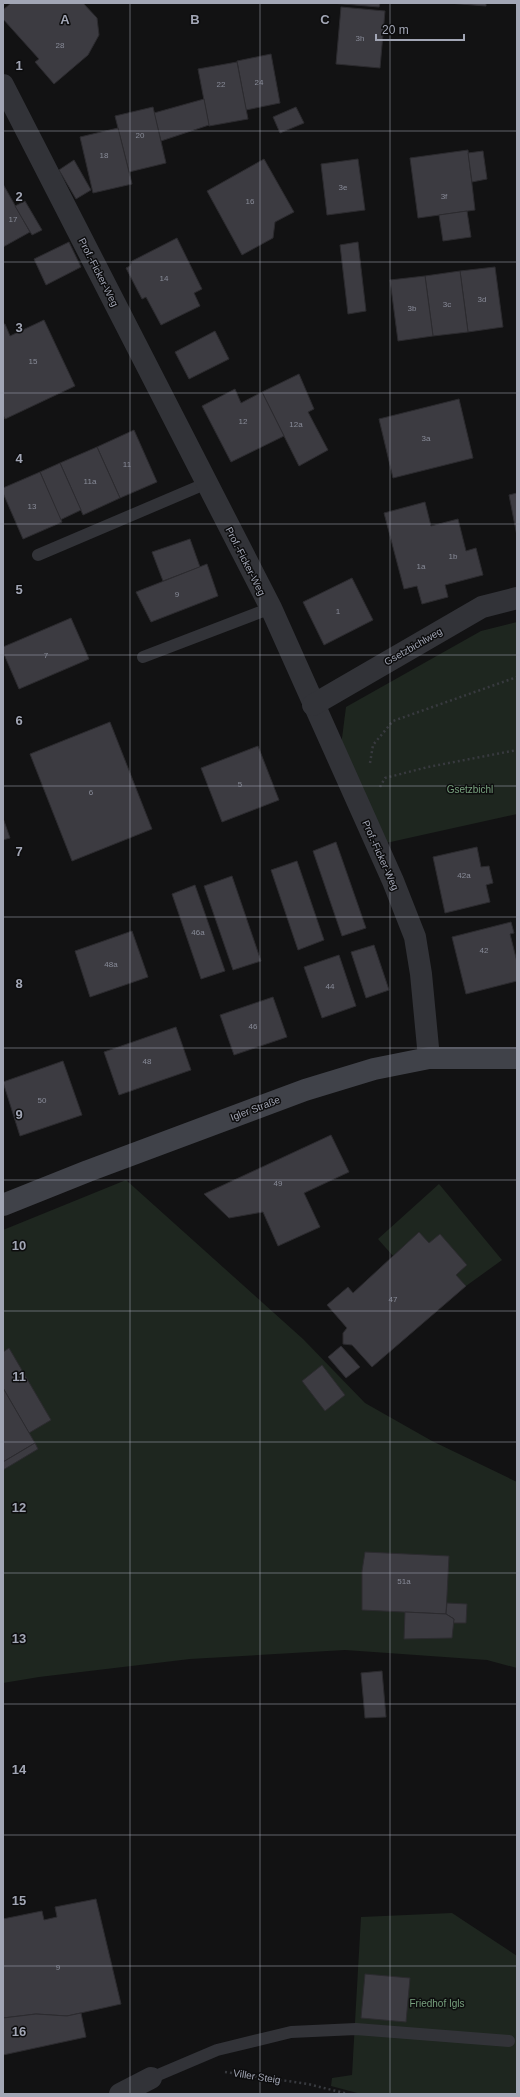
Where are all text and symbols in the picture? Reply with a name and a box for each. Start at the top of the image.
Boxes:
text: A [60,12,70,27]
text: B [190,12,200,27]
text: C [320,12,330,27]
scale bar [376,16,464,42]
text: 20 m [382,23,409,37]
house number: 3h [356,34,364,43]
house number: 28 [56,41,65,50]
text: 1 [15,58,23,73]
house number: 24 [255,78,264,87]
house number: 22 [217,80,226,89]
house number: 20 [136,131,145,140]
house number: 18 [100,151,109,160]
house number: 3e [339,183,348,192]
text: 2 [15,189,23,204]
house number: 3f [441,192,448,201]
house number: 16 [246,197,255,206]
house number: 17 [9,215,18,224]
street label: Prof.-Ficker-Weg [77,236,121,308]
house number: 14 [160,274,169,283]
house number: 3d [478,295,486,304]
house number: 3c [443,300,451,309]
house number: 3b [408,304,417,313]
text: 3 [15,320,23,335]
house number: 15 [29,357,38,366]
house number: 12 [239,417,248,426]
house number: 12a [289,420,303,429]
house number: 3a [422,434,431,443]
text: 4 [15,451,23,466]
house number: 11 [123,460,132,469]
house number: 11a [84,477,97,486]
house number: 13 [28,502,37,511]
street label: Prof.-Ficker-Weg [224,525,268,597]
house number: 1b [449,552,458,561]
house number: 1a [417,562,426,571]
text: 5 [15,582,23,597]
house number: 9 [175,590,180,599]
house number: 1 [336,607,341,616]
street label: Gsetzbichlweg [382,625,444,667]
house number: 7 [44,651,49,660]
text: 6 [15,713,23,728]
house number: 5 [238,780,243,789]
park label: Gsetzbichl [447,784,493,795]
house number: 6 [89,788,94,797]
street label: Prof.-Ficker-Weg [360,819,401,892]
text: 7 [15,844,23,859]
house number: 42a [457,871,471,880]
house number: 46a [191,928,205,937]
house number: 42 [480,946,489,955]
house number: 48a [104,960,118,969]
text: 8 [15,976,23,991]
house number: 44 [326,982,335,991]
house number: 46 [249,1022,258,1031]
house number: 48 [143,1057,152,1066]
street label: Igler Straße [229,1094,282,1123]
house number: 50 [38,1096,47,1105]
text: 9 [15,1107,23,1122]
house number: 49 [274,1179,283,1188]
text: 10 [12,1238,26,1253]
house number: 47 [389,1295,398,1304]
text: 11 [12,1369,26,1384]
text: 12 [12,1500,26,1515]
house number: 51a [397,1577,411,1586]
text: 13 [12,1631,26,1646]
text: 14 [12,1762,27,1777]
text: 15 [12,1893,26,1908]
house number: 9 [56,1963,61,1972]
park label: Friedhof Igls [409,1998,465,2009]
text: 16 [12,2024,26,2039]
street label: Viller Steig [233,2067,281,2086]

